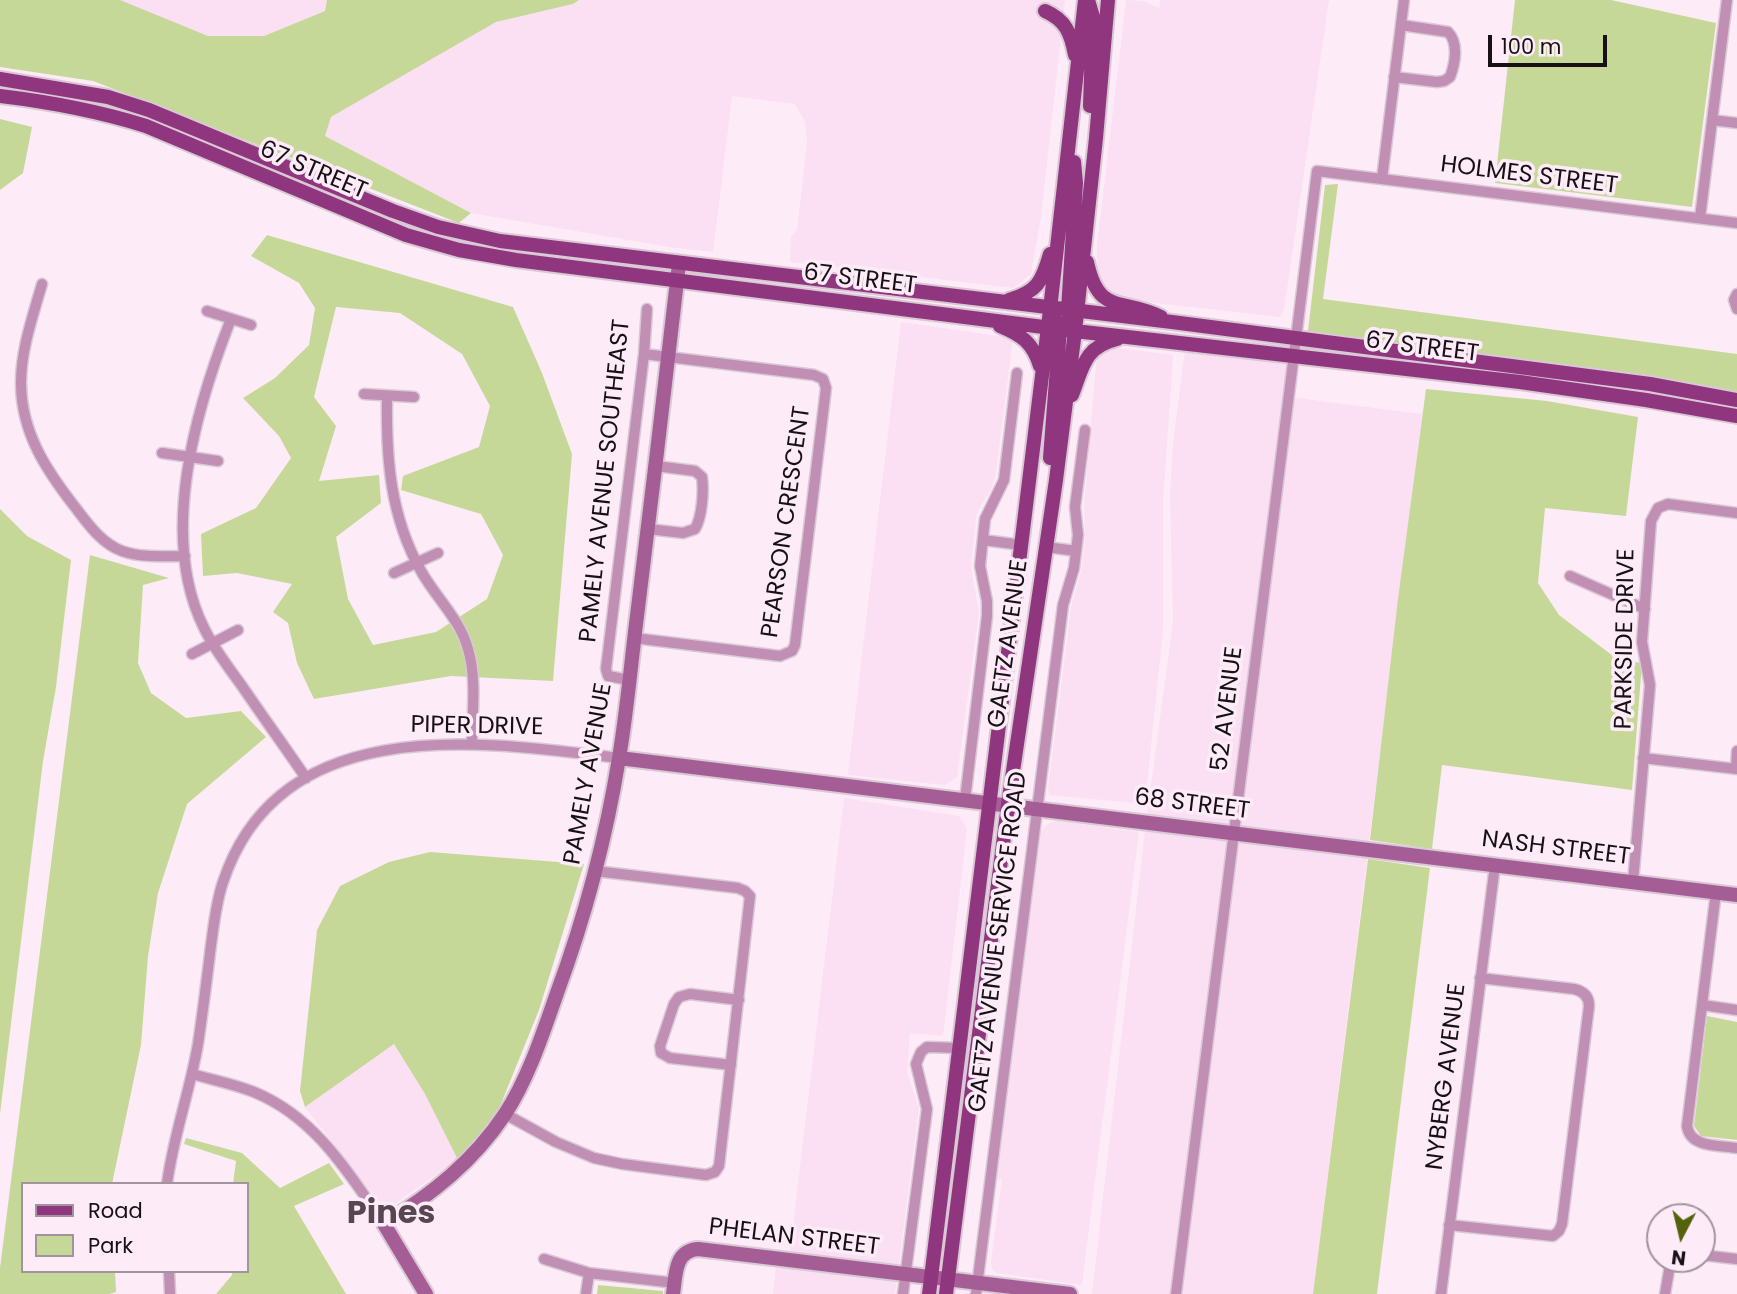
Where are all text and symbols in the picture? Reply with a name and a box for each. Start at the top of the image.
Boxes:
scale bar [1492,21,1611,65]
text: 100 m [1501,32,1561,61]
street label: 67 STREET [255,135,371,207]
street label: HOLMES STREET [1439,151,1619,201]
street label: 67 STREET [802,259,918,301]
street label: PAMELY AVENUE SOUTHEAST [575,318,637,644]
street label: 67 STREET [1364,327,1480,369]
street label: PEARSON CRESCENT [756,404,818,640]
street label: PARKSIDE DRIVE [1610,548,1642,730]
street label: GAETZ AVENUE [983,558,1035,730]
street label: 52 AVENUE [1206,645,1250,773]
street label: PAMELY AVENUE [559,681,619,867]
street label: PIPER DRIVE [410,711,544,743]
street label: GAETZ AVENUE SERVICE ROAD [964,770,1034,1114]
street label: 68 STREET [1133,784,1251,826]
street label: NASH STREET [1480,826,1632,872]
street label: NYBERG AVENUE [1421,982,1473,1172]
legend [21,1182,248,1273]
text: Road [88,1196,143,1225]
district label: Pines [347,1196,435,1234]
north arrow [1646,1203,1716,1273]
street label: PHELAN STREET [707,1213,881,1263]
text: Park [88,1231,133,1260]
text: N [1670,1243,1687,1272]

